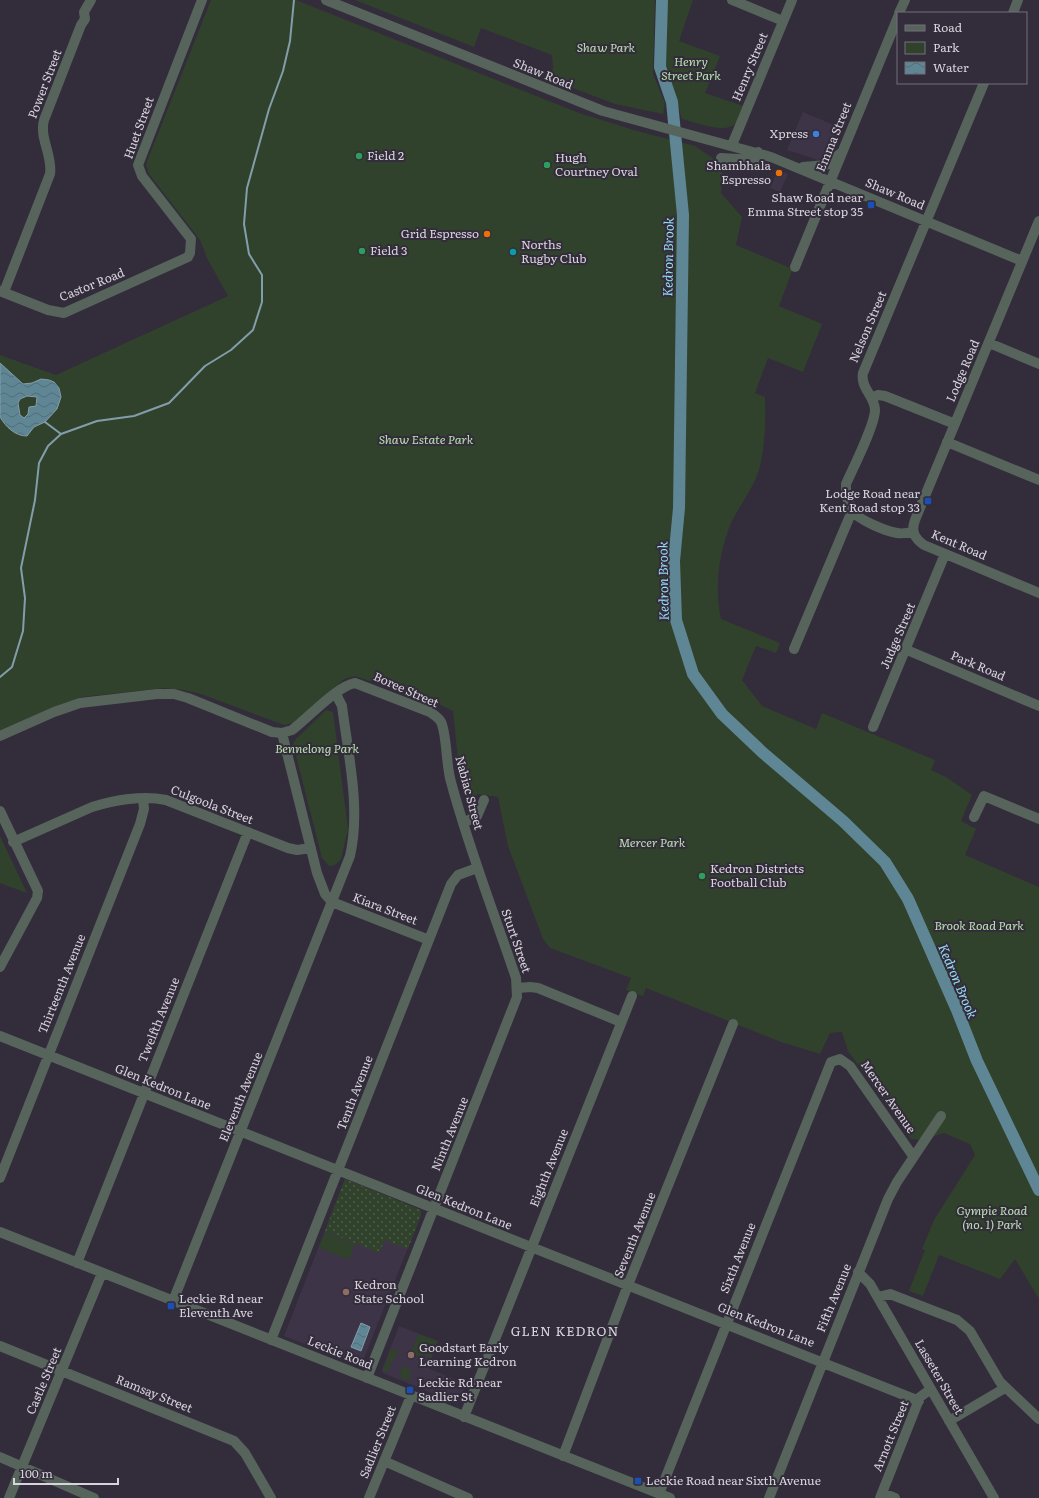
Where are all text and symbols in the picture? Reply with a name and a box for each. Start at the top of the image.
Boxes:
legend [897,12,1027,84]
text: Road [933,18,963,36]
street label: Henry Street [726,29,772,104]
park label: Shaw Park [577,38,636,56]
text: Park [933,38,960,56]
street label: Power Street [23,46,66,121]
park label: Henry Street Park [661,52,721,84]
street label: Shaw Road [511,53,577,93]
text: Water [933,58,969,76]
street label: Huet Street [118,94,158,161]
street label: Emma Street [811,99,855,174]
place label: Xpress [770,124,809,142]
marker: Xpress [811,129,821,139]
place label: Field 2 [367,146,404,164]
place label: Hugh Courtney Oval [555,148,638,180]
marker: Field 2 [354,151,364,161]
place label: Shambhala Espresso [706,156,772,188]
marker: Hugh Courtney Oval [542,160,552,170]
marker: Shambhala Espresso [774,168,784,178]
street label: Shaw Road [863,172,928,214]
place label: Shaw Road near Emma Street stop 35 [747,188,863,220]
marker: Shaw Road near Emma Street stop 35 [866,200,876,210]
water label: Kedron Brook [657,216,678,297]
place label: Grid Espresso [401,224,479,242]
marker: Grid Espresso [482,229,492,239]
place label: Norths Rugby Club [521,235,586,267]
place label: Field 3 [370,241,408,259]
marker: Field 3 [357,246,367,256]
marker: Norths Rugby Club [508,247,518,257]
street label: Castor Road [56,263,128,305]
street label: Nelson Street [844,288,890,365]
street label: Lodge Road [941,336,984,405]
park label: Shaw Estate Park [379,430,474,448]
place label: Lodge Road near Kent Road stop 33 [819,484,920,516]
marker: Lodge Road near Kent Road stop 33 [923,496,933,506]
street label: Kent Road [929,524,991,564]
water label: Kedron Brook [652,540,673,621]
street label: Judge Street [875,599,919,672]
street label: Park Road [948,645,1009,685]
street label: Boree Street [371,667,442,712]
park label: Bennelong Park [275,739,360,757]
street label: Nabiac Street [451,754,489,832]
street label: Culgoola Street [168,780,257,828]
park label: Mercer Park [619,833,686,851]
place label: Kedron Districts Football Club [710,859,804,891]
marker: Kedron Districts Football Club [697,871,707,881]
street label: Kiara Street [350,887,421,929]
street label: Sturt Street [498,906,536,975]
park label: Brook Road Park [934,916,1024,934]
street label: Thirteenth Avenue [33,931,89,1036]
water label: Kedron Brook [934,941,983,1022]
street label: Twelfth Avenue [133,974,183,1065]
street label: Eleventh Avenue [214,1049,266,1144]
street label: Tenth Avenue [332,1053,377,1133]
street label: Mercer Avenue [857,1056,921,1137]
street label: Glen Kedron Lane [112,1059,214,1114]
street label: Ninth Avenue [426,1094,472,1173]
street label: Eighth Avenue [524,1126,572,1210]
street label: Glen Kedron Lane [413,1179,515,1234]
street label: Seventh Avenue [609,1189,659,1280]
park label: Gympie Road (no. 1) Park [957,1201,1028,1233]
street label: Sixth Avenue [715,1219,760,1296]
street label: Fifth Avenue [811,1261,855,1335]
place label: Kedron State School [354,1275,424,1307]
marker: Kedron State School [341,1287,351,1297]
place label: Leckie Rd near Eleventh Ave [179,1289,263,1321]
street label: Glen Kedron Lane [715,1297,817,1351]
marker: Leckie Rd near Eleventh Ave [166,1301,176,1311]
district label: GLEN KEDRON [511,1321,619,1340]
street label: Leckie Road [305,1331,376,1374]
street label: Lasseter Street [911,1336,969,1418]
place label: Goodstart Early Learning Kedron [419,1338,517,1370]
street label: Castle Street [21,1344,65,1417]
marker: Goodstart Early Learning Kedron [406,1350,416,1360]
street label: Ramsay Street [113,1370,196,1417]
place label: Leckie Rd near Sadlier St [418,1373,502,1405]
marker: Leckie Rd near Sadlier St [405,1385,415,1395]
street label: Arnott Street [868,1397,913,1474]
street label: Sadlier Street [354,1402,400,1481]
scale bar [14,1460,118,1486]
text: 100 m [20,1464,53,1482]
place label: Leckie Road near Sixth Avenue [646,1471,821,1489]
marker: Leckie Road near Sixth Avenue [633,1476,643,1486]

